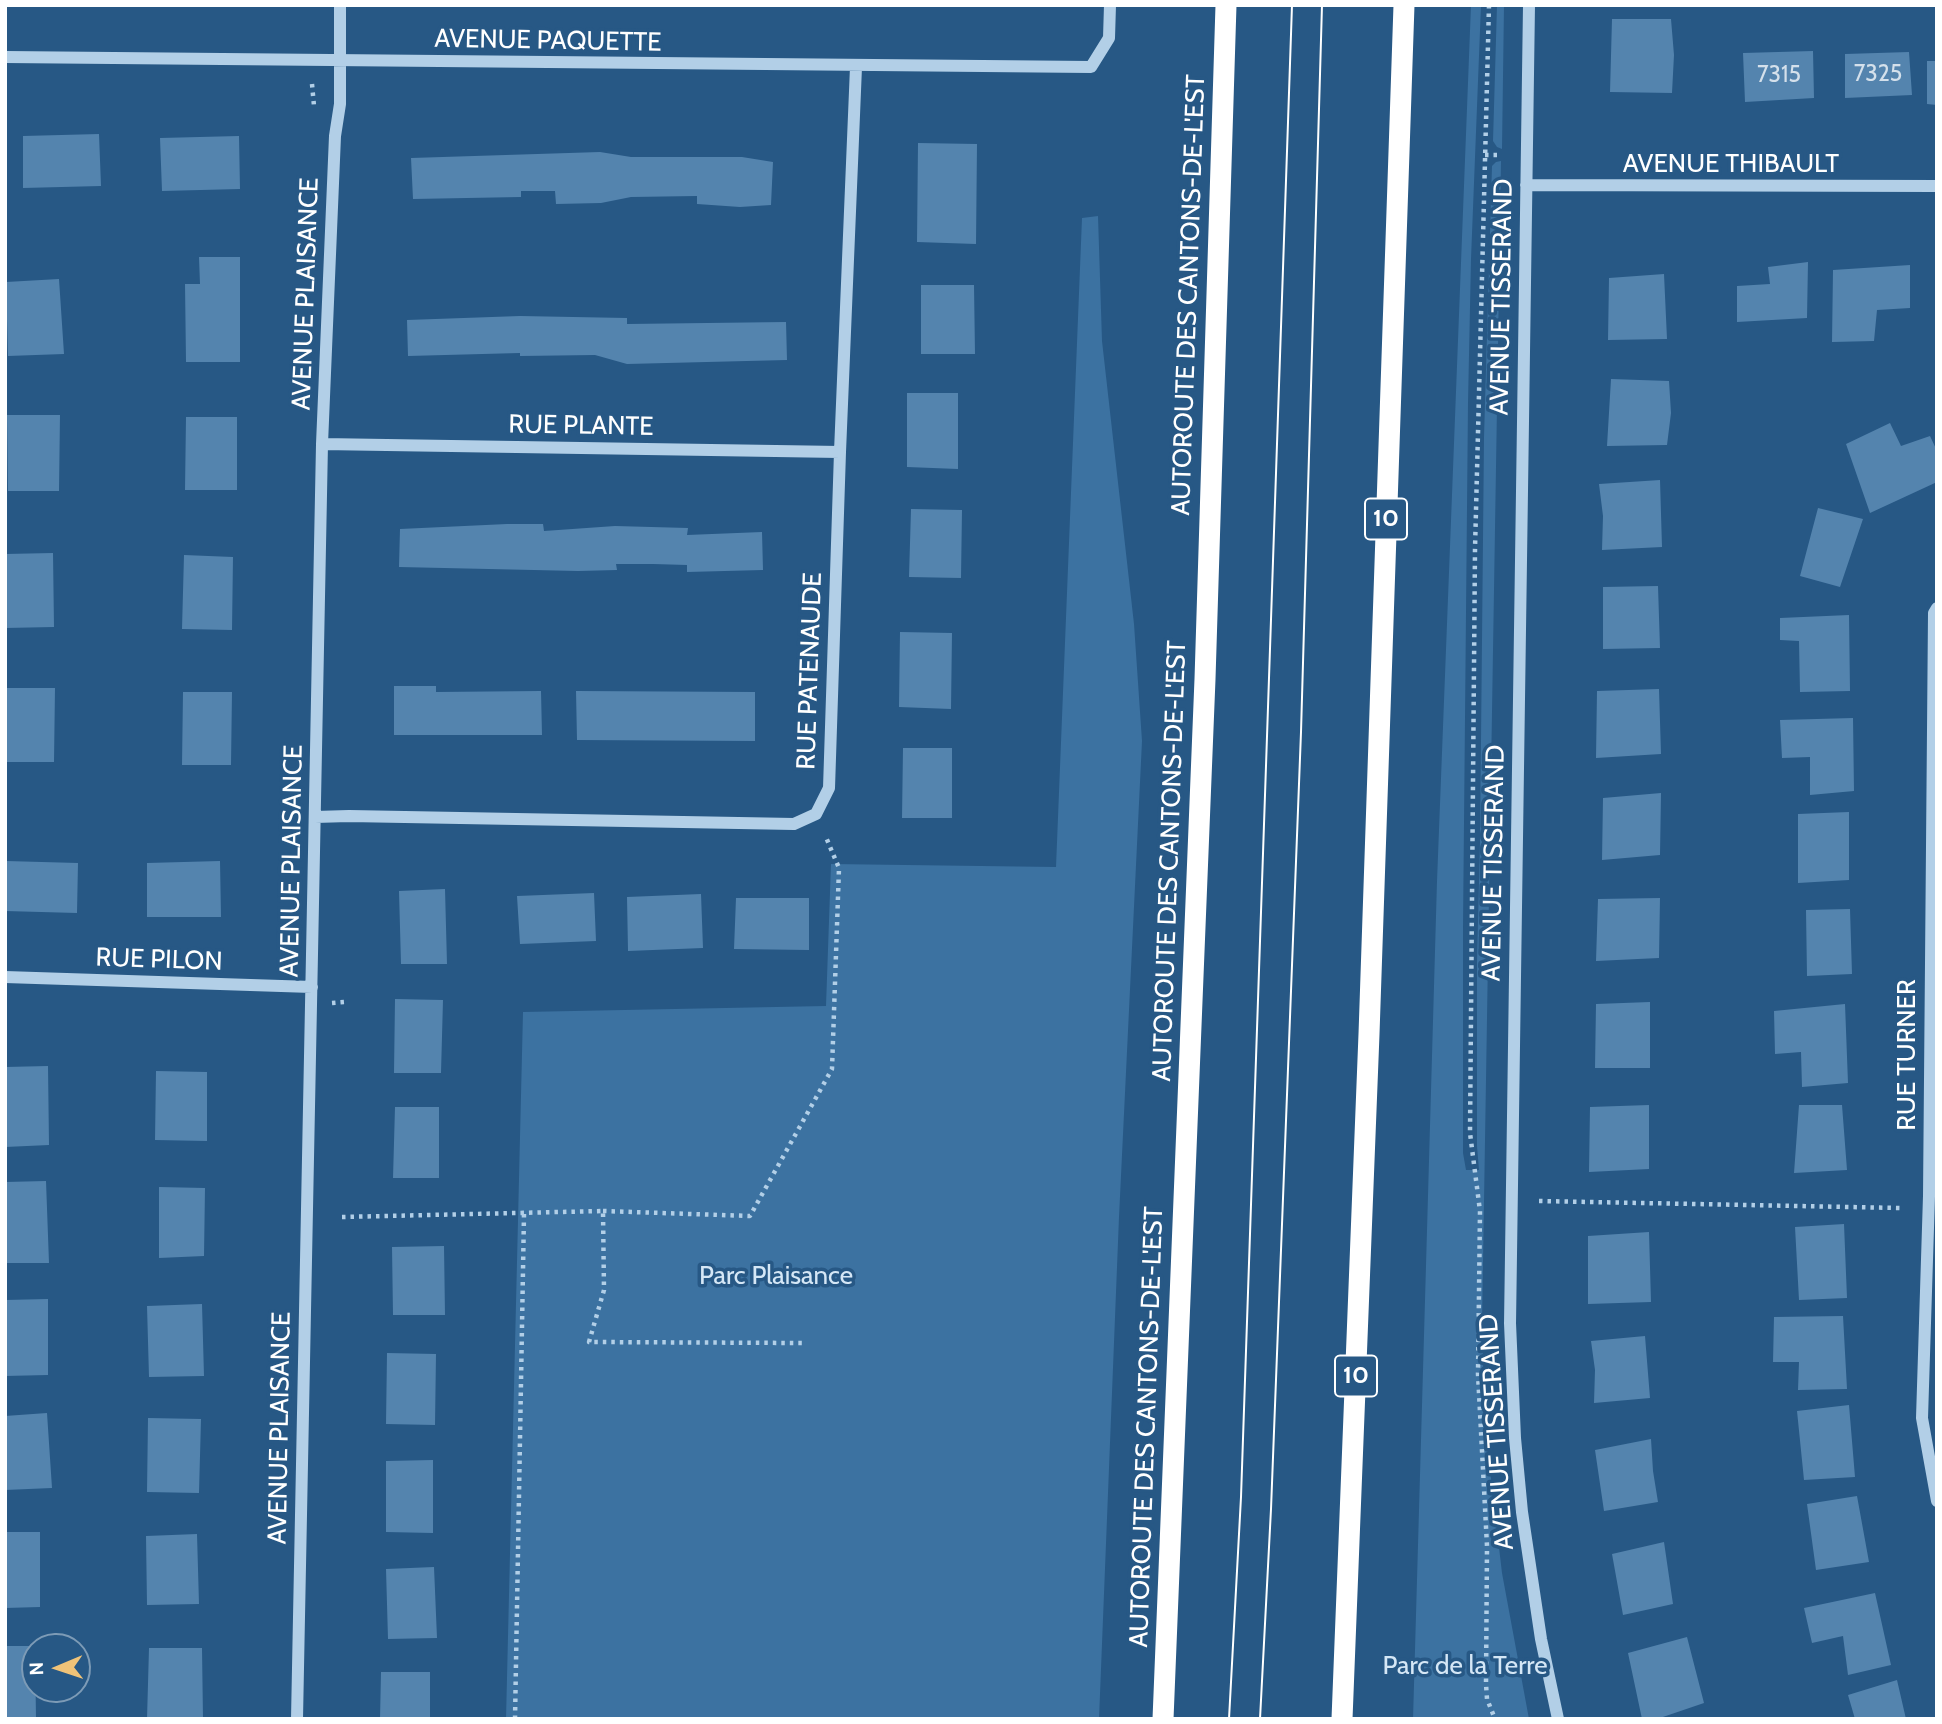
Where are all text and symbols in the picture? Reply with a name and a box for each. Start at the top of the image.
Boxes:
street label: AVENUE PAQUETTE [434,23,662,59]
house number: 7325 [1854,60,1902,88]
house number: 7315 [1757,61,1801,89]
street label: AUTOROUTE DES CANTONS-DE-L'EST [1166,74,1212,516]
street label: AVENUE THIBAULT [1623,148,1839,180]
street label: AVENUE PLAISANCE [286,177,326,411]
street label: AVENUE TISSERAND [1484,178,1520,416]
street label: RUE PLANTE [508,409,654,443]
road number: 10 [1365,498,1407,540]
street label: RUE PATENAUDE [791,572,829,770]
street label: AUTOROUTE DES CANTONS-DE-L'EST [1147,640,1193,1082]
street label: AVENUE PLAISANCE [274,744,310,978]
street label: AVENUE TISSERAND [1476,744,1512,982]
street label: RUE PILON [95,942,223,978]
street label: RUE TURNER [1891,979,1923,1131]
street label: AUTOROUTE DES CANTONS-DE-L'EST [1124,1206,1170,1648]
park label: Parc Plaisance [699,1260,853,1292]
street label: AVENUE PLAISANCE [262,1311,298,1545]
street label: AVENUE TISSERAND [1473,1313,1521,1551]
road number: 10 [1335,1356,1377,1396]
north arrow [21,1633,91,1703]
park label: Parc de la Terre [1382,1650,1548,1682]
text: N [25,1662,48,1676]

